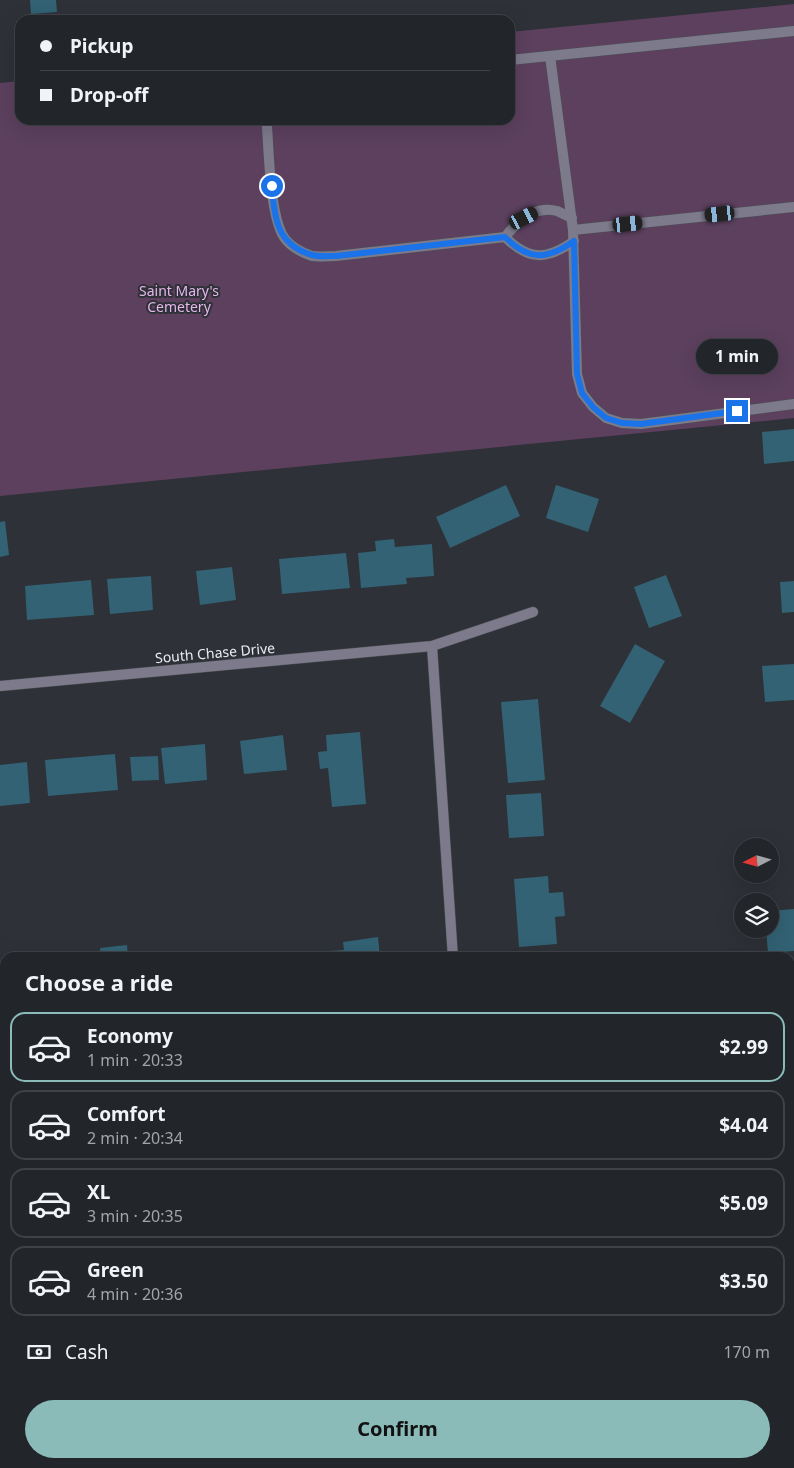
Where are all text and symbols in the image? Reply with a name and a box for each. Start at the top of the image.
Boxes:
text: Pickup [70,33,133,59]
text: Drop-off [70,82,149,108]
route start [261,175,283,197]
car [507,205,540,231]
car [704,205,735,223]
car [612,215,643,233]
park label: Saint Mary's Cemetery [139,281,219,316]
callout: 1 min [696,338,778,374]
text: 1 min [715,345,759,367]
route end [726,400,748,422]
street label: South Chase Drive [154,638,276,667]
north arrow [734,838,779,882]
map controls [734,838,779,938]
button: layers [734,893,779,938]
text: Choose a ride [25,967,173,997]
text: Economy [87,1023,173,1049]
icon: car [27,1025,72,1070]
text: $2.99 [719,1034,768,1060]
text: 1 min · 20:33 [87,1049,183,1071]
text: Comfort [87,1101,166,1127]
icon: car [27,1103,72,1148]
text: $4.04 [719,1112,768,1138]
text: 2 min · 20:34 [87,1127,183,1149]
text: XL [87,1179,110,1205]
icon: car [27,1181,72,1226]
text: $5.09 [719,1190,768,1216]
text: 3 min · 20:35 [87,1205,183,1227]
text: Green [87,1257,144,1283]
icon: car [27,1259,72,1304]
text: $3.50 [719,1268,768,1294]
text: 4 min · 20:36 [87,1283,183,1305]
icon: cash [25,1338,53,1366]
text: Cash [65,1339,109,1365]
text: 170 m [723,1341,770,1363]
button: Confirm [25,1400,770,1458]

